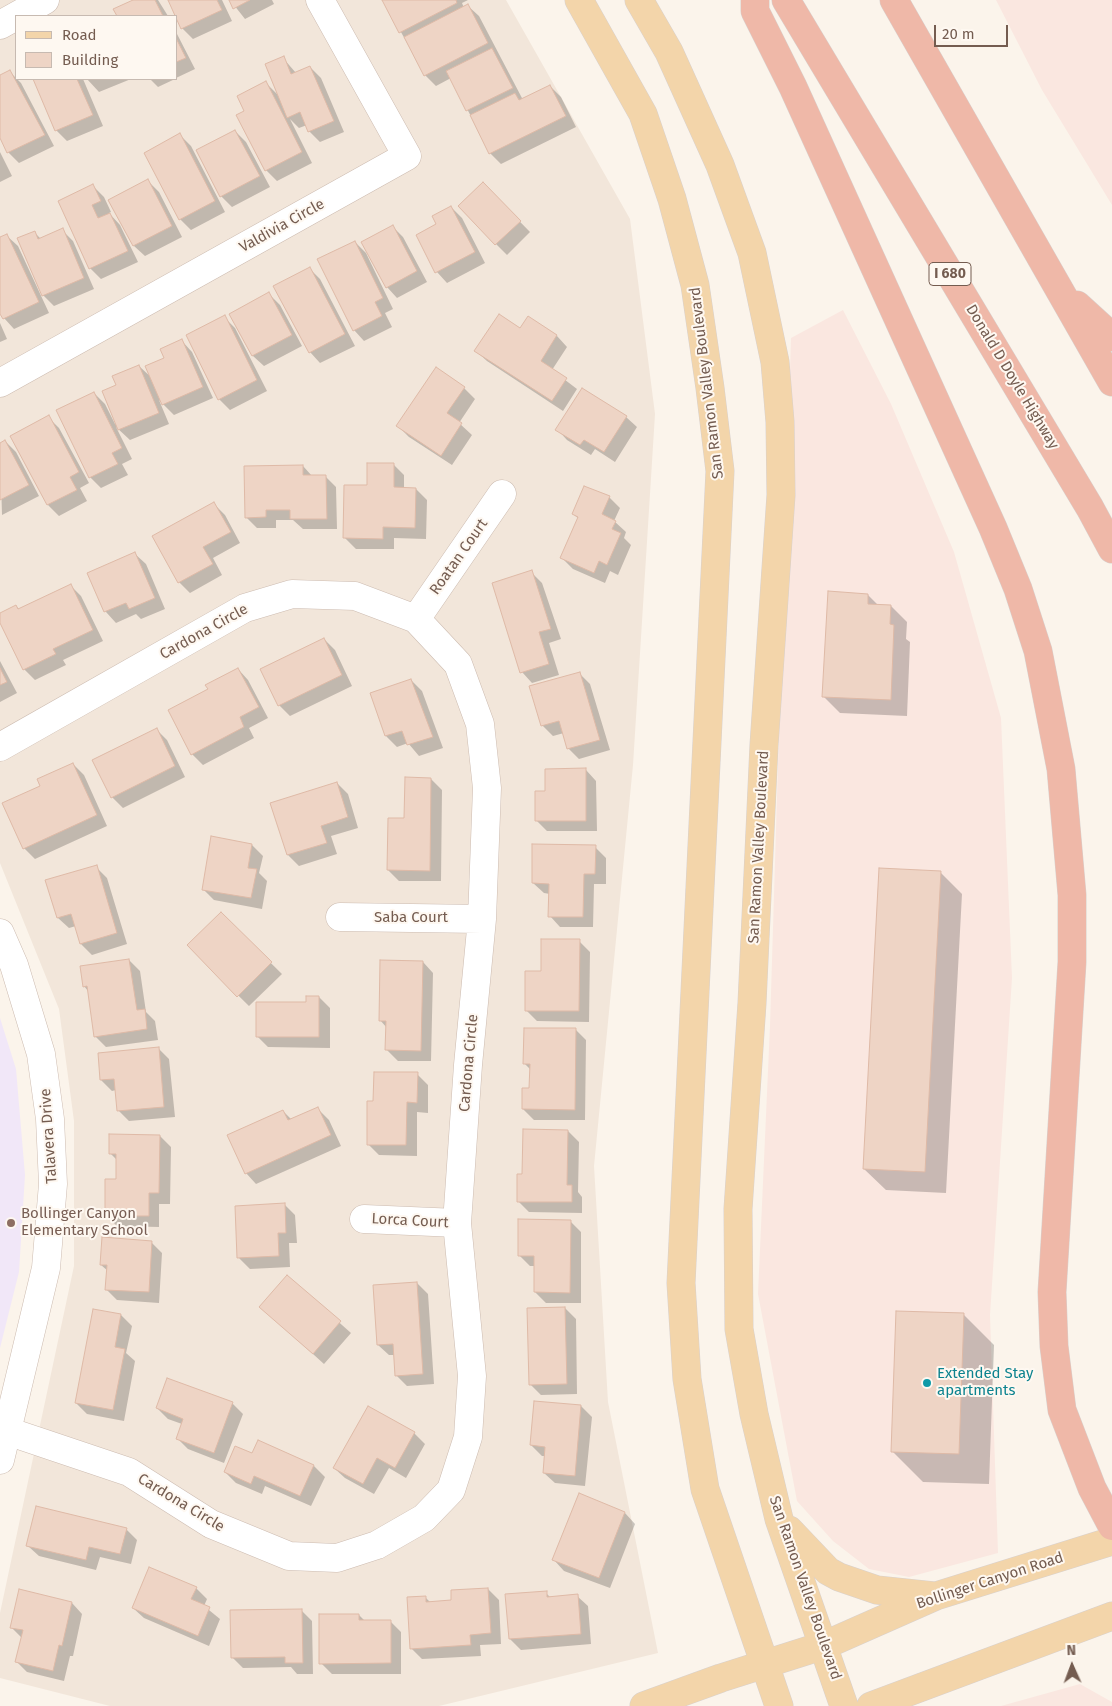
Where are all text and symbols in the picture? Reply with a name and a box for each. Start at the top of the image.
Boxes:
legend [15,15,178,80]
scale bar [937,15,1011,47]
text: 20 m [942,25,975,43]
text: Road [62,26,97,44]
text: Building [62,51,118,69]
street label: Valdivia Circle [236,195,328,257]
road number: I 680 [929,262,971,286]
street label: San Ramon Valley Boulevard [686,286,728,480]
street label: Donald D Doyle Highway [962,302,1062,452]
street label: Roatan Court [426,516,492,598]
street label: Cardona Circle [157,600,251,664]
street label: San Ramon Valley Boulevard [745,750,773,944]
street label: Saba Court [374,909,448,927]
street label: Cardona Circle [456,1013,482,1113]
street label: Talavera Drive [37,1088,61,1184]
place label: Bollinger Canyon Elementary School [21,1205,148,1240]
street label: Lorca Court [371,1210,449,1232]
marker: Bollinger Canyon Elementary School [5,1217,17,1229]
place label: Extended Stay apartments [937,1365,1033,1400]
marker: Extended Stay apartments [921,1377,933,1389]
street label: Cardona Circle [134,1470,228,1536]
street label: San Ramon Valley Boulevard [765,1494,845,1682]
street label: Bollinger Canyon Road [914,1549,1066,1613]
north arrow [1047,1641,1097,1691]
text: N [1067,1642,1076,1659]

